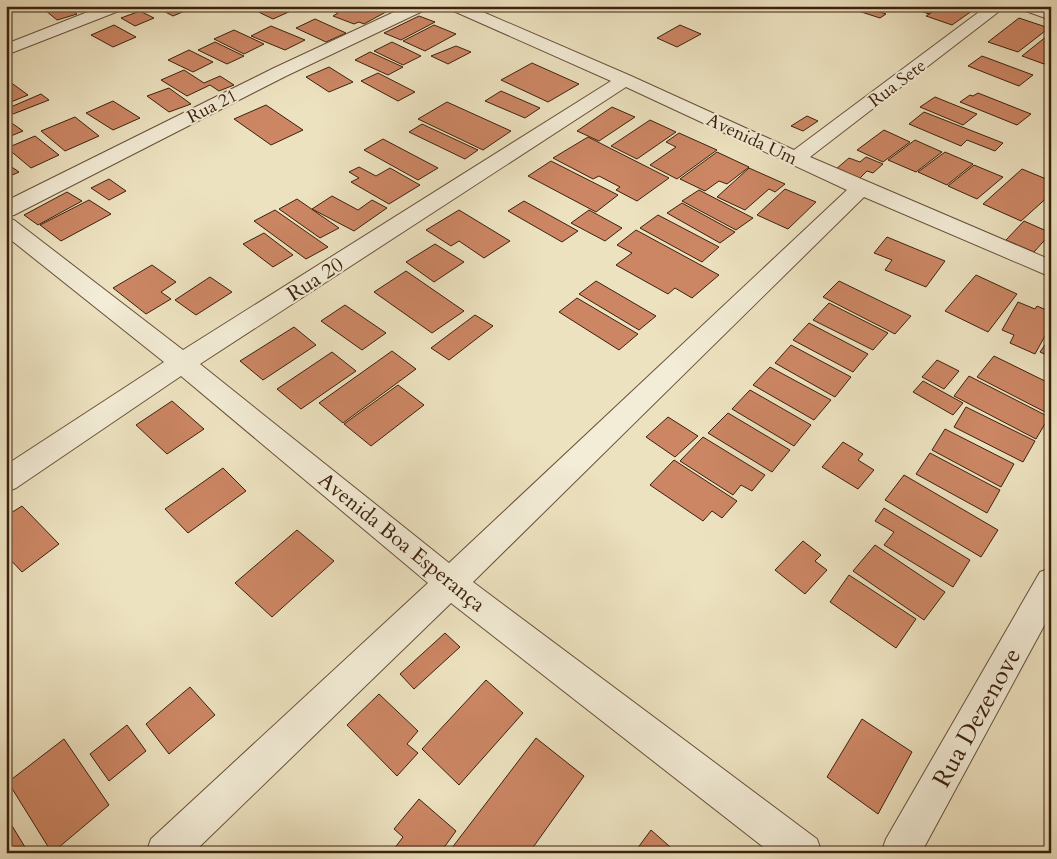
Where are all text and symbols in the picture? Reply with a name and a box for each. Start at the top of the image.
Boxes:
street label: Rua Sete [863,54,931,113]
street label: Rua 21 [183,83,242,130]
street label: Avenida Um [702,108,802,172]
street label: Rua 20 [281,250,349,309]
street label: Avenida Boa Esperança [312,466,491,619]
street label: Rua Dezenove [925,642,1029,793]

